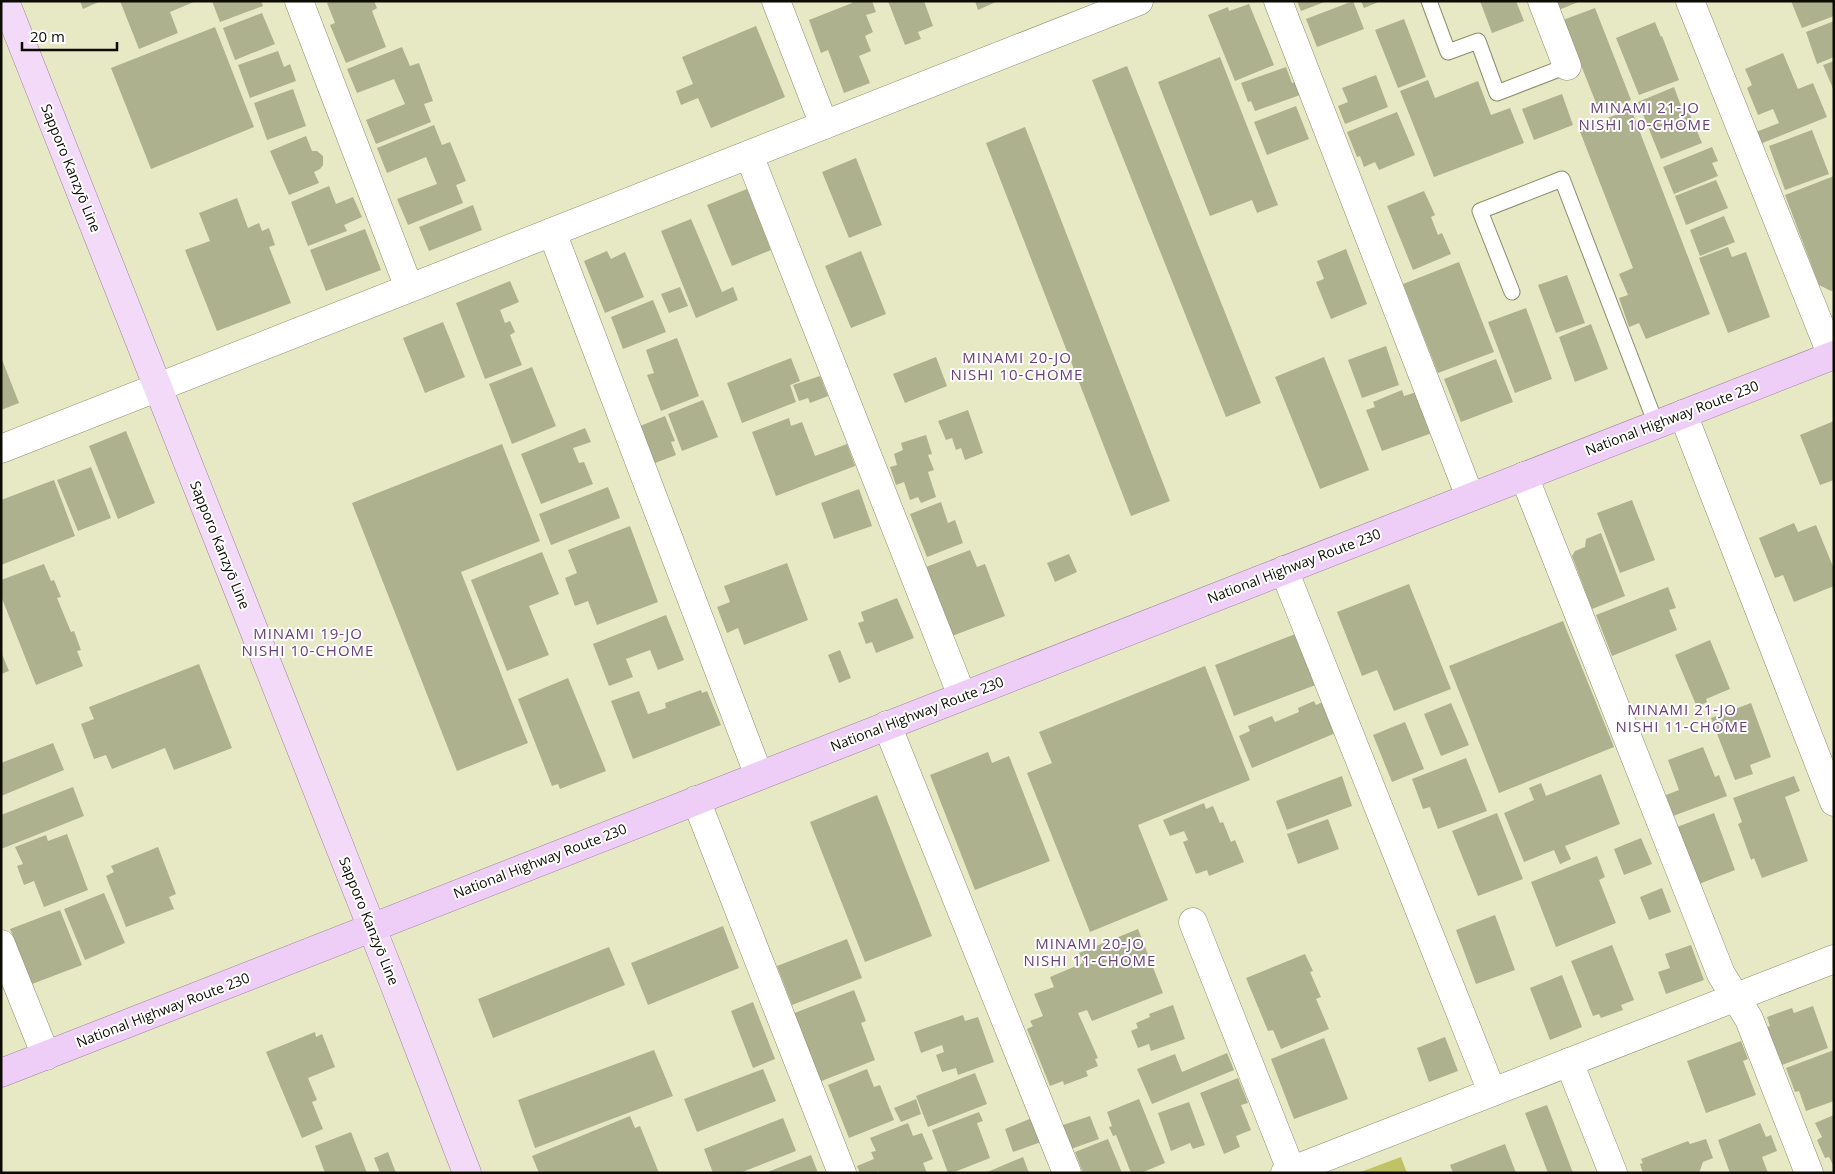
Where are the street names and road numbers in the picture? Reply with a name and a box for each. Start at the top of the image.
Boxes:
street label: Sapporo Kanzyō Line [37,101,106,235]
street label: National Highway Route 230 [1582,376,1761,459]
street label: Sapporo Kanzyō Line [186,478,255,612]
street label: National Highway Route 230 [1204,524,1383,607]
street label: National Highway Route 230 [827,672,1006,755]
street label: National Highway Route 230 [450,819,629,902]
street label: Sapporo Kanzyō Line [335,854,404,988]
street label: National Highway Route 230 [73,968,252,1051]

